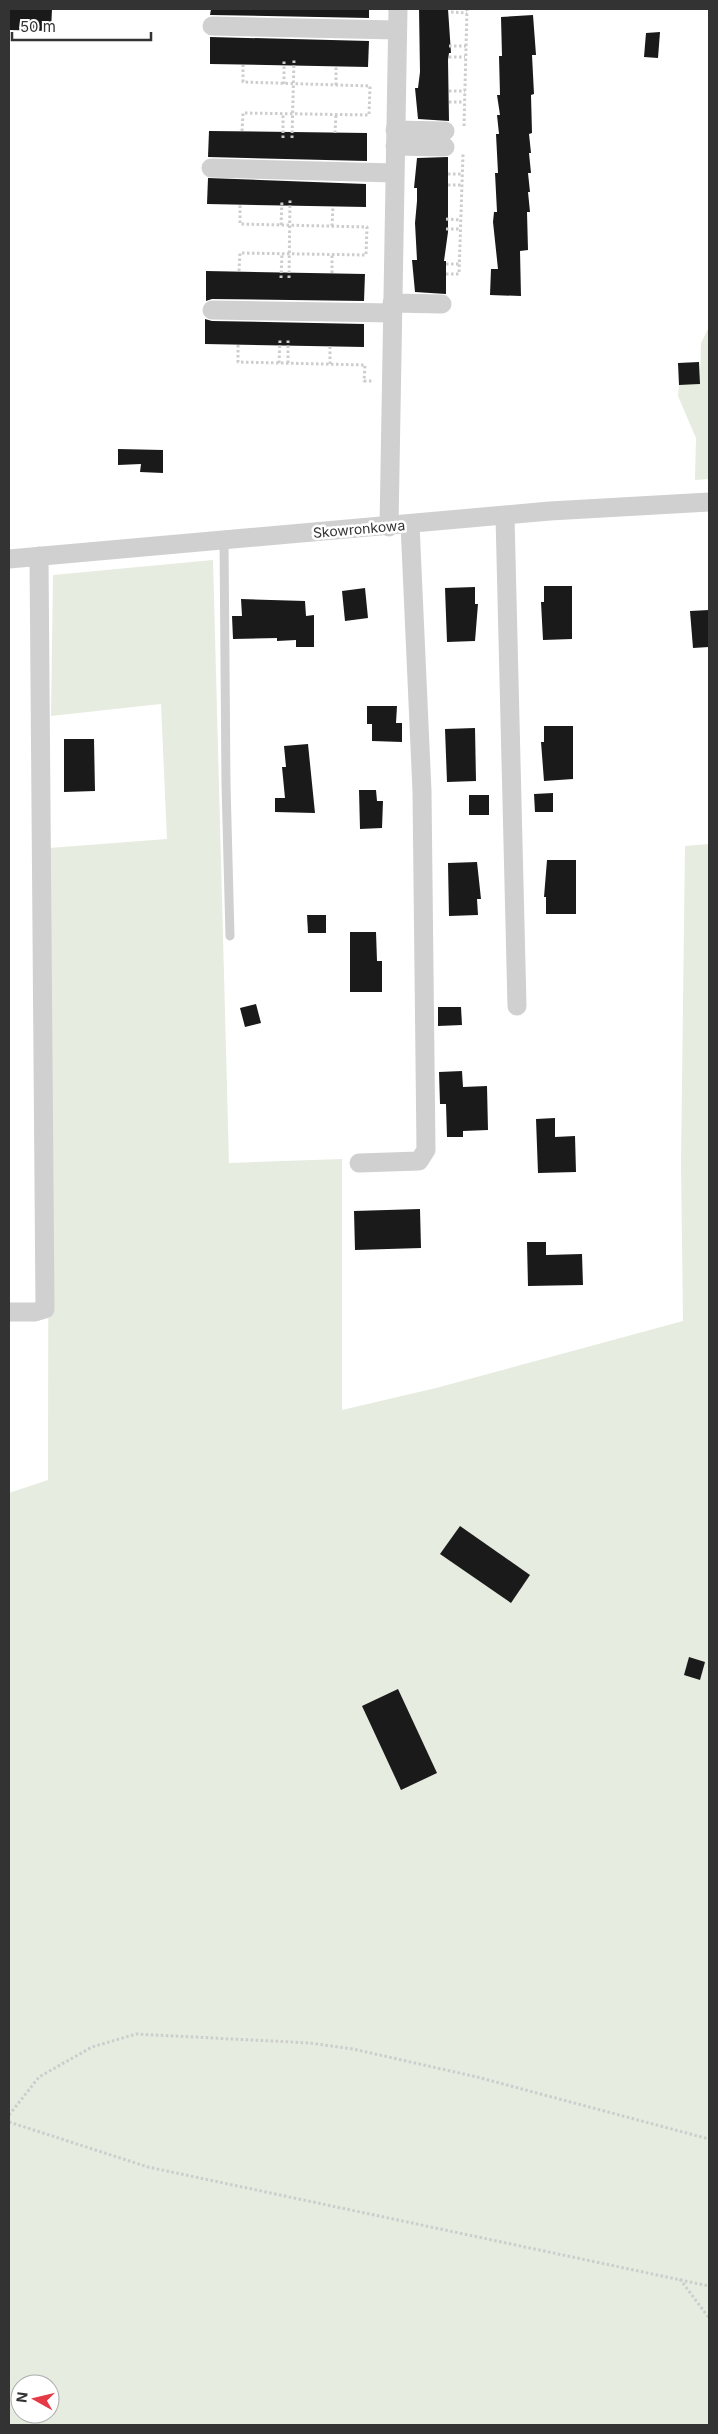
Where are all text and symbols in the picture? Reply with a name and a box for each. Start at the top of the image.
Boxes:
scale bar [12,10,151,42]
text: 50 m [20,17,56,36]
street label: Skowronkowa [312,516,406,541]
north arrow [10,2374,60,2424]
text: N [12,2391,31,2404]

